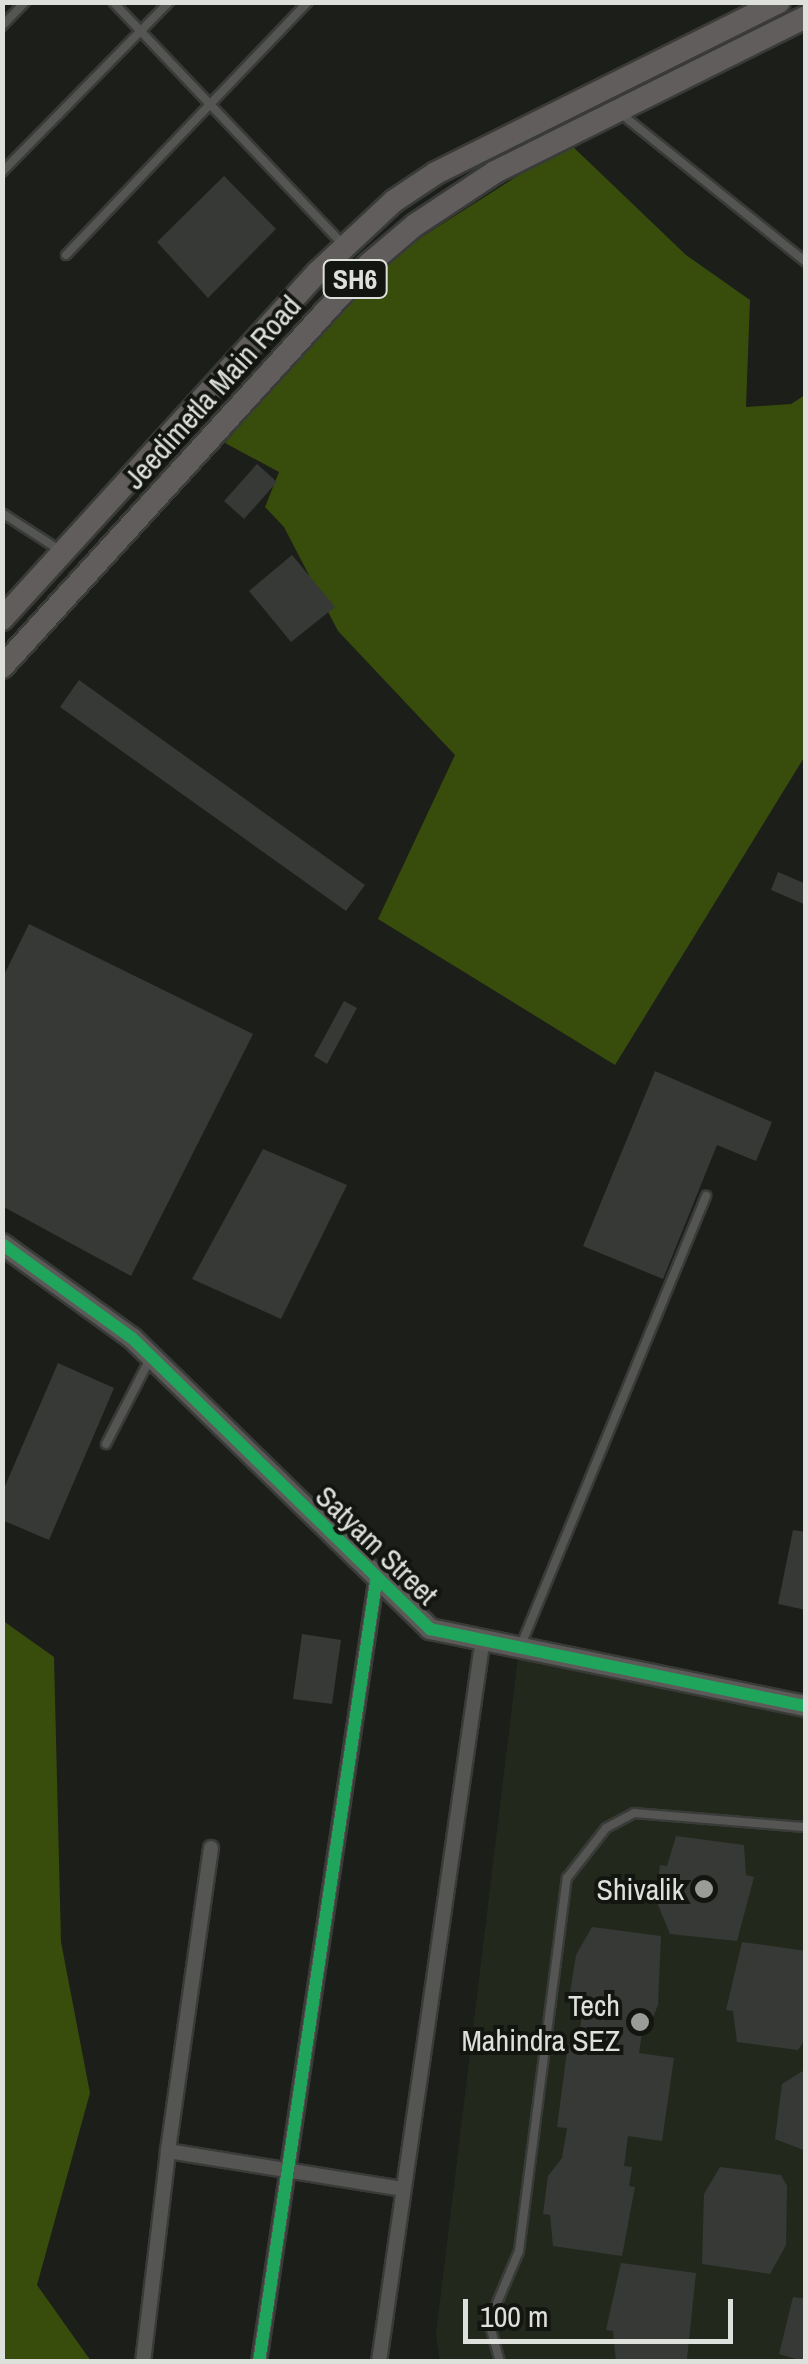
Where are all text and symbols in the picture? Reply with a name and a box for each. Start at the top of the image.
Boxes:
road number: SH6 [322,256,388,302]
street label: Jeedimetla Main Road [116,288,308,496]
street label: Satyam Street [308,1478,446,1612]
place label: Shivalik [596,1871,684,1907]
marker: Shivalik [693,1878,715,1900]
place label: Tech Mahindra SEZ [461,1987,620,2058]
marker: Tech Mahindra SEZ [629,2011,651,2033]
scale bar [468,2279,738,2341]
text: 100 m [480,2296,548,2336]

